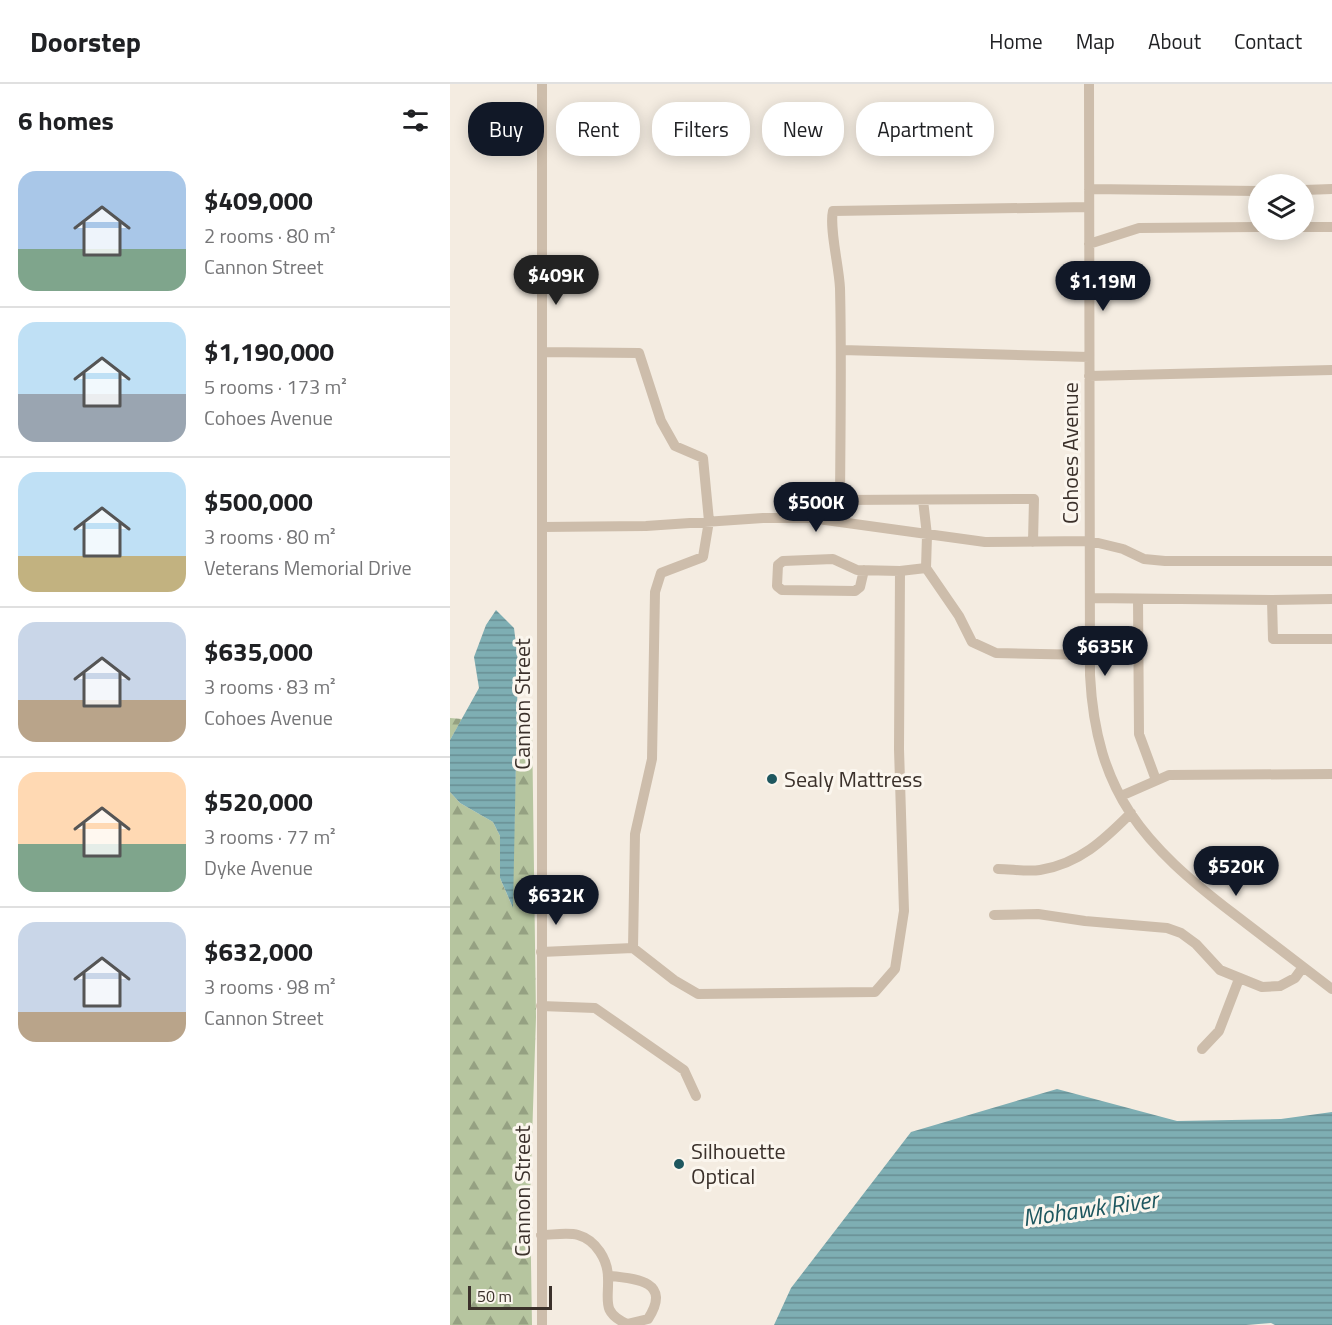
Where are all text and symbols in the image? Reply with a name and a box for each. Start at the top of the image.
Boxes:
text: Doorstep [30,20,141,63]
text: Home [989,25,1043,57]
text: Map [1076,25,1115,57]
text: About [1148,25,1201,57]
text: Contact [1234,25,1302,57]
text: 6 homes [18,101,114,140]
chip: Buy [468,102,544,156]
chip: Rent [556,102,640,156]
chip: Filters [652,102,750,156]
chip: New [762,102,844,156]
chip: Apartment [856,102,994,156]
icon: filters [399,104,432,137]
map controls [1248,174,1314,240]
button: layers [1248,174,1314,240]
text: $409,000 [204,181,313,220]
icon: home [66,195,138,267]
text: 2 rooms · 80 m² [204,220,336,251]
text: Cannon Street [204,251,324,282]
pin: $409K [514,255,598,306]
text: $409K [528,259,584,290]
pin: $1.19M [1054,261,1152,312]
text: $1.19M [1069,265,1137,296]
text: $1,190,000 [204,332,334,371]
icon: home [66,346,138,418]
text: 5 rooms · 173 m² [204,371,347,402]
street label: Cohoes Avenue [1053,382,1087,524]
text: Cohoes Avenue [204,402,333,433]
text: $500,000 [204,482,313,521]
pin: $500K [774,482,858,533]
text: $500K [788,486,844,517]
icon: home [66,496,138,568]
text: 3 rooms · 80 m² [204,521,336,552]
text: Veterans Memorial Drive [204,552,412,583]
pin: $635K [1063,626,1147,677]
text: $635K [1077,630,1133,661]
text: $635,000 [204,632,313,671]
street label: Cannon Street [505,638,539,770]
icon: home [66,646,138,718]
text: 3 rooms · 83 m² [204,671,336,702]
text: Cohoes Avenue [204,702,333,733]
place label: Sealy Mattress [784,762,923,796]
marker: Sealy Mattress [765,772,779,786]
text: $520,000 [204,782,313,821]
icon: home [66,796,138,868]
text: 3 rooms · 77 m² [204,821,336,852]
pin: $520K [1194,846,1278,897]
text: $520K [1208,850,1264,881]
text: Dyke Avenue [204,852,313,883]
pin: $632K [514,875,598,926]
text: $632K [528,879,584,910]
text: $632,000 [204,932,313,971]
icon: home [66,946,138,1018]
text: 3 rooms · 98 m² [204,971,336,1002]
text: Cannon Street [204,1002,324,1033]
street label: Cannon Street [505,1125,539,1257]
place label: Silhouette Optical [691,1134,786,1193]
marker: Silhouette Optical [672,1157,686,1171]
water label: Mohawk River [1020,1180,1163,1235]
scale bar [468,1283,552,1310]
text: 50 m [477,1284,512,1308]

